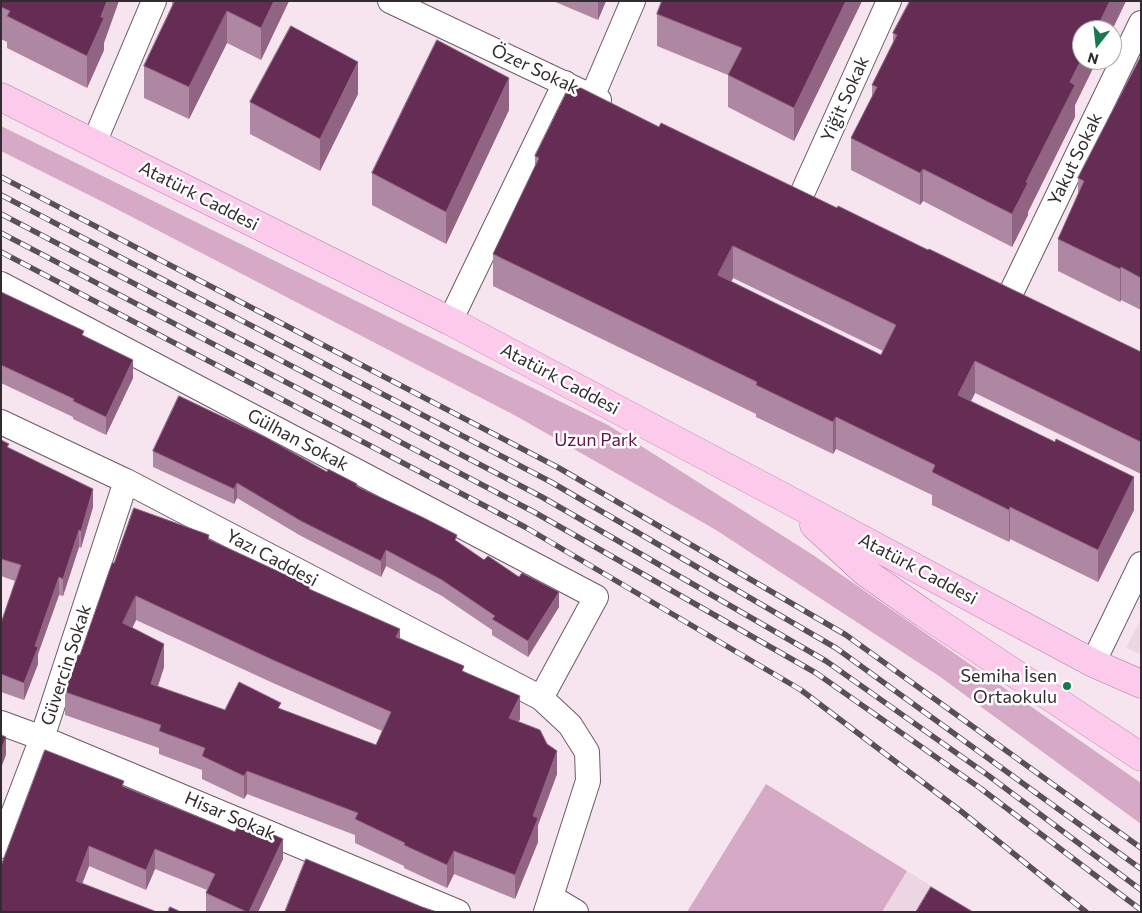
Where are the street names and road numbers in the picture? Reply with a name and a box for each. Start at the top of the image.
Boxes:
street label: Özer Sokak [488,39,582,99]
street label: Yiğit Sokak [816,53,874,145]
street label: Yakut Sokak [1043,109,1107,209]
street label: Atatürk Caddesi [136,157,262,235]
street label: Atatürk Caddesi [497,339,623,419]
street label: Gülhan Sokak [244,404,352,476]
street label: Yazı Caddesi [222,525,322,591]
street label: Atatürk Caddesi [855,529,981,609]
street label: Güvercin Sokak [36,602,96,728]
street label: Hisar Sokak [181,787,279,845]

